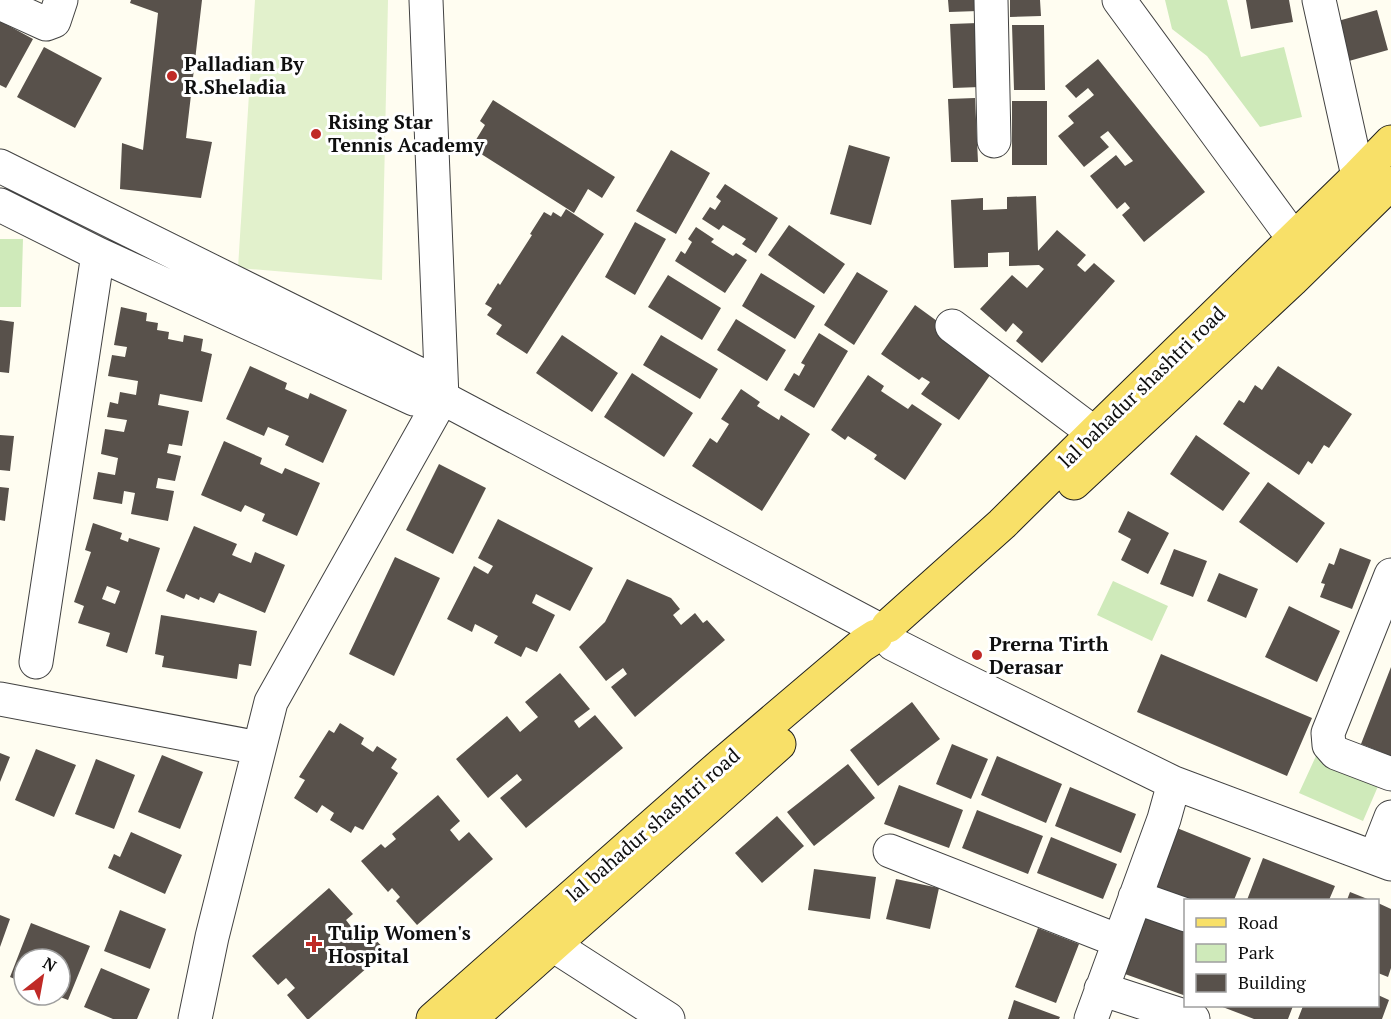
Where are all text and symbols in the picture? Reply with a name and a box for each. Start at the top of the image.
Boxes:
place label: Palladian By R.Sheladia [184,50,304,100]
marker: Palladian By R.Sheladia [165,69,179,83]
place label: Rising Star Tennis Academy [328,108,484,158]
marker: Rising Star Tennis Academy [309,127,323,141]
street label: lal bahadur shashtri road [1053,300,1231,473]
place label: Prerna Tirth Derasar [989,630,1109,680]
marker: Prerna Tirth Derasar [970,648,984,662]
street label: lal bahadur shashtri road [560,742,745,908]
legend [1184,899,1379,1007]
text: Road [1238,910,1278,934]
place label: Tulip Women's Hospital [328,919,471,969]
marker: Tulip Women's Hospital [305,935,323,953]
text: Park [1238,940,1275,964]
north arrow [12,947,72,1007]
text: N [39,952,61,977]
text: Building [1238,970,1306,994]

